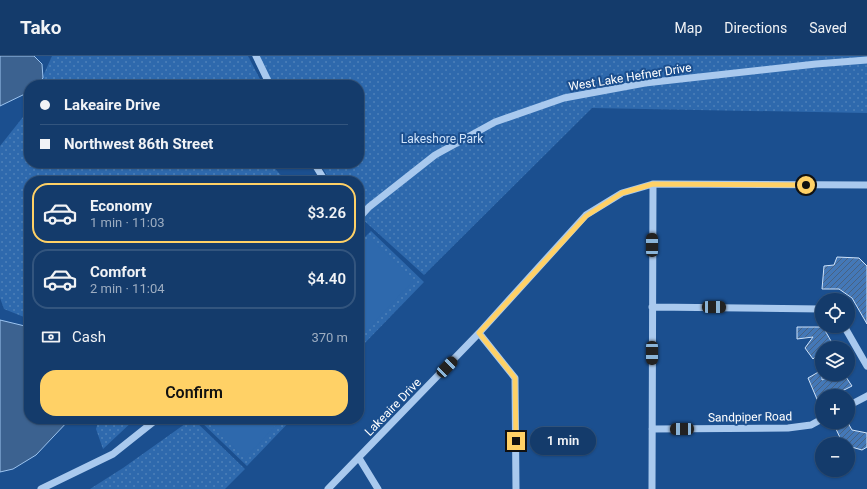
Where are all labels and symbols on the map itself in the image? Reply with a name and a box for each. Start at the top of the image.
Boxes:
street label: West Lake Hefner Drive [568,60,692,94]
park label: Lakeshore Park [401,132,484,146]
route start [797,176,815,194]
car [646,233,658,257]
car [702,301,726,313]
car [646,341,658,365]
car [434,354,460,380]
street label: Lakeaire Drive [362,375,424,439]
street label: Sandpiper Road [708,409,792,425]
car [670,423,694,435]
callout: 1 min [530,427,596,455]
route end [507,432,525,450]

